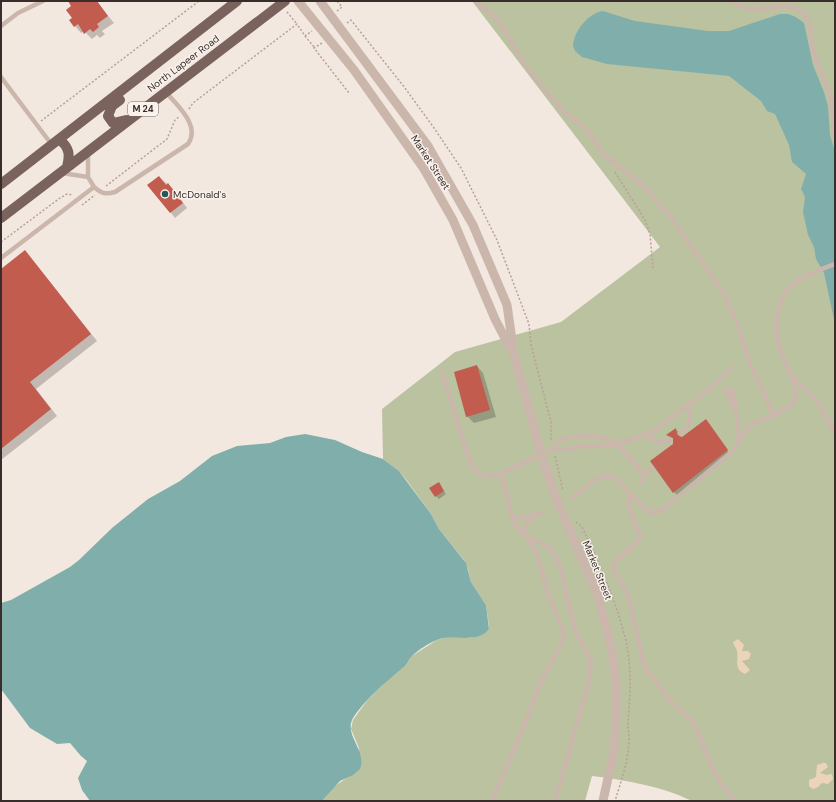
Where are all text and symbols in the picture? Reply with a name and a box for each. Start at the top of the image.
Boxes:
street label: North Lapeer Road [145,32,222,95]
road number: M 24 [128,102,158,116]
street label: Market Street [408,132,453,192]
place label: McDonald's [173,188,226,201]
marker: McDonald's [160,189,170,199]
street label: Market Street [580,539,615,602]

